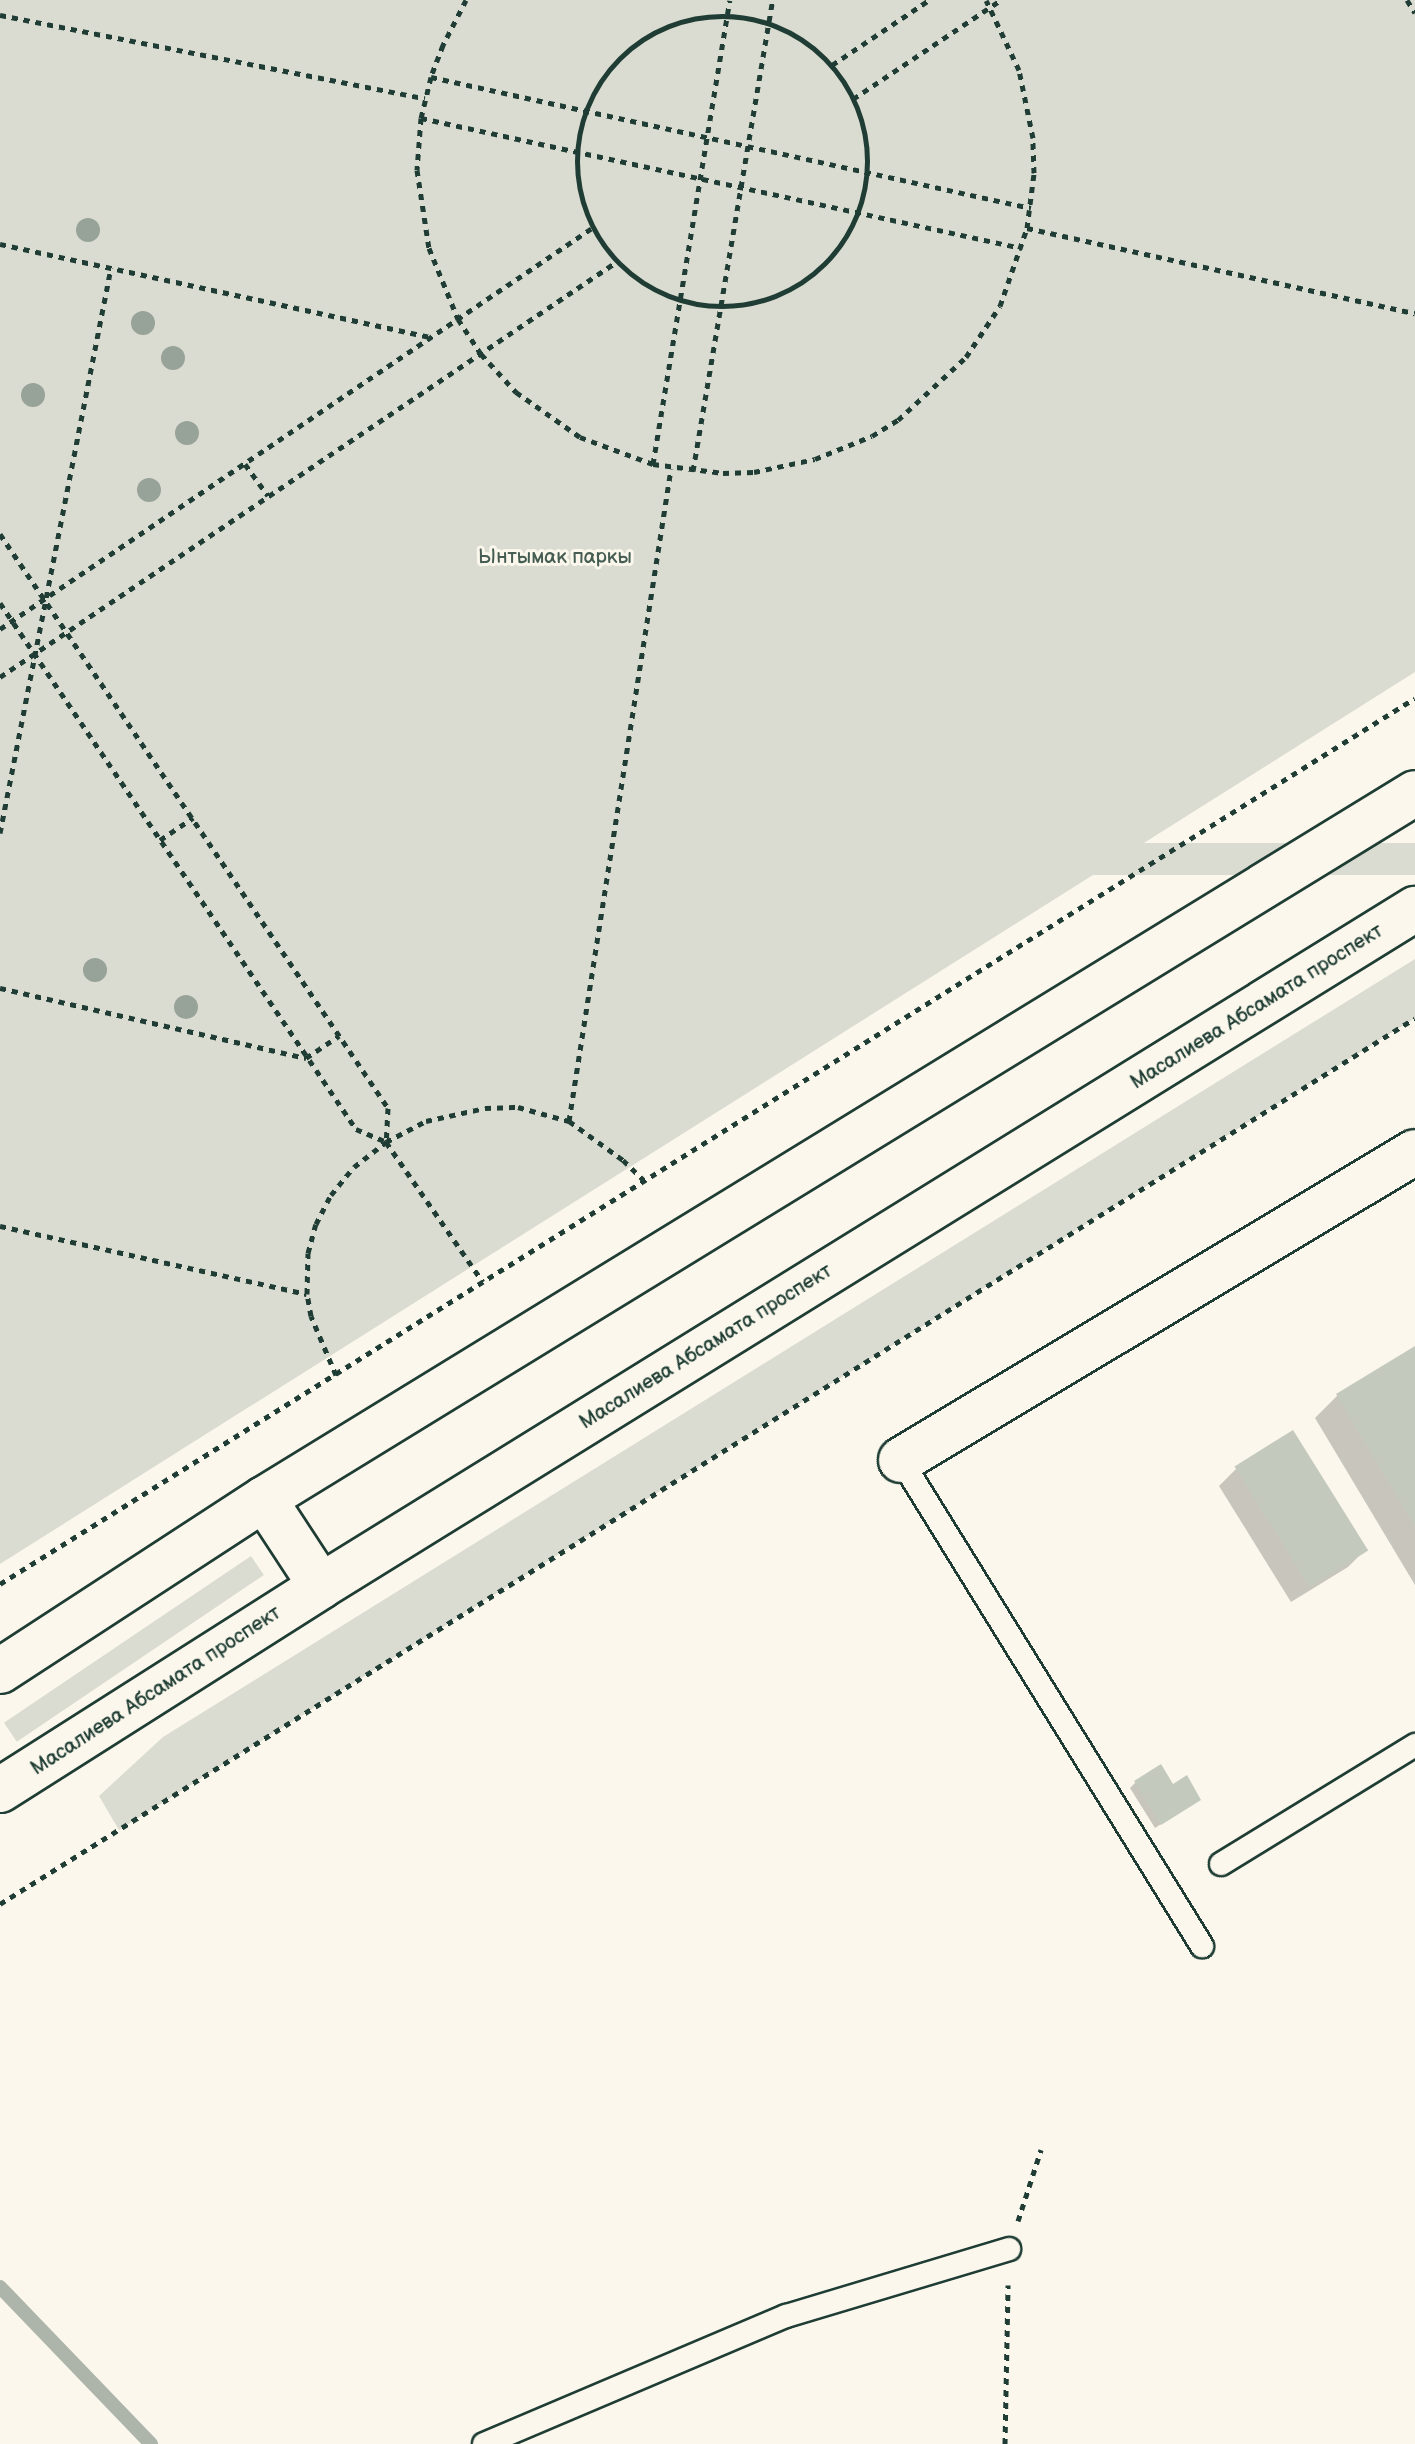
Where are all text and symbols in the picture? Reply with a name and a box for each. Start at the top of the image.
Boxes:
park label: Ынтымак паркы [478,545,632,569]
street label: Масалиева Абсамата проспект [1126,919,1388,1095]
street label: Масалиева Абсамата проспект [575,1259,837,1435]
street label: Масалиева Абсамата проспект [27,1601,285,1781]

